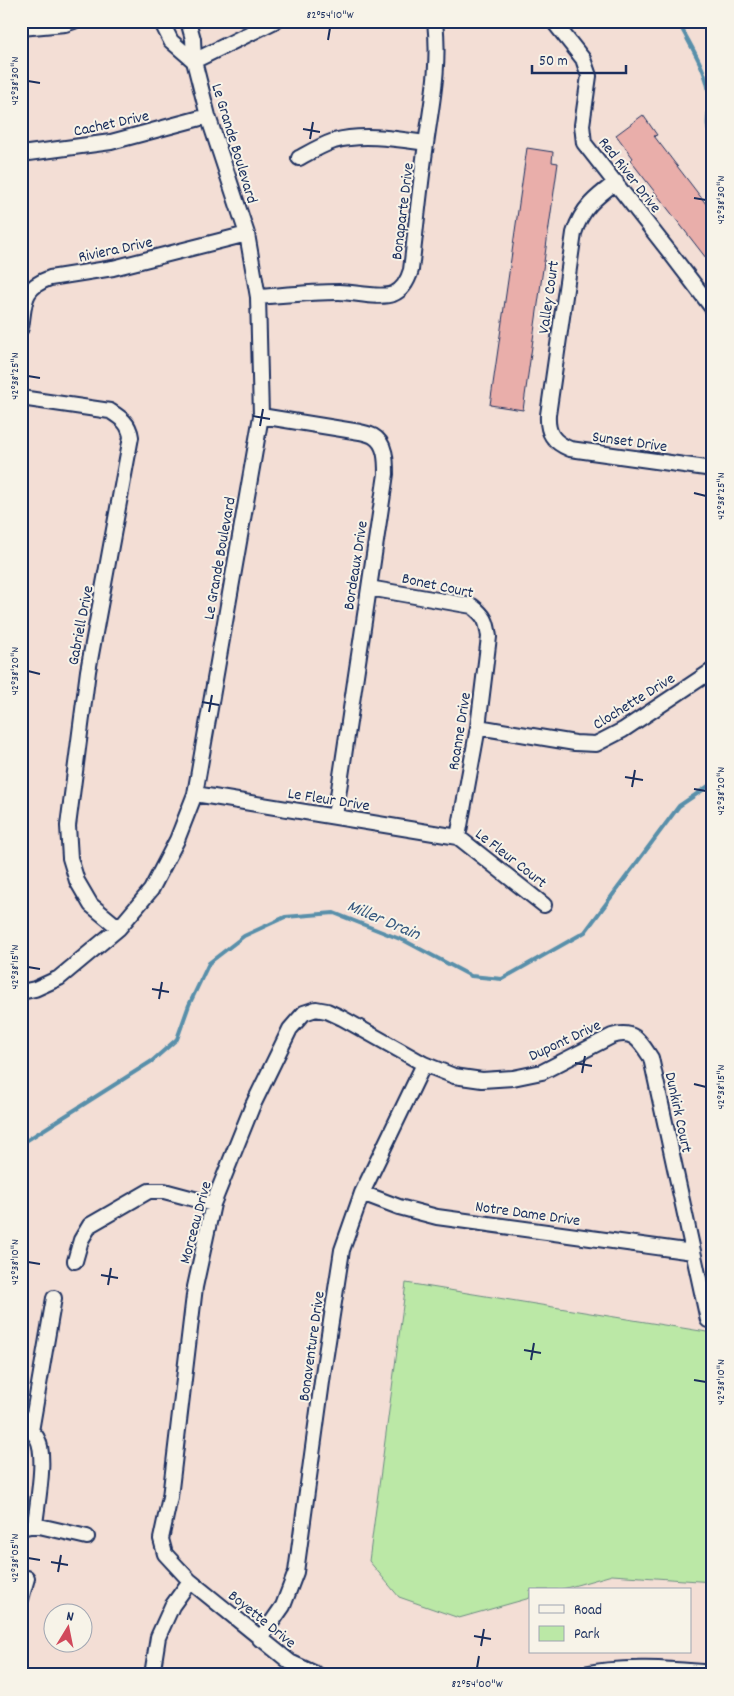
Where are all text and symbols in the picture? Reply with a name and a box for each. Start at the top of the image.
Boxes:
text: 82°54'10"W [306,7,354,24]
scale bar [532,42,625,74]
text: 50 m [539,51,568,73]
text: 42°38'30"N [7,57,24,105]
street label: Le Grande Boulevard [204,81,263,207]
street label: Cachet Drive [72,105,151,144]
street label: Red River Drive [592,133,666,218]
street label: Bonaparte Drive [386,161,421,261]
text: 42°38'30"N [713,176,730,224]
street label: Riviera Drive [76,231,155,270]
street label: Valley Court [533,259,566,335]
text: 42°38'25"N [7,352,24,400]
street label: Sunset Drive [591,426,669,459]
text: 42°38'25"N [713,472,730,520]
street label: Le Grande Boulevard [198,495,243,622]
street label: Bordeaux Drive [338,519,375,612]
street label: Bonet Court [400,568,475,605]
street label: Gabriell Drive [62,584,100,667]
text: 42°38'20"N [7,647,24,695]
street label: Clochette Drive [589,668,680,737]
street label: Roanne Drive [443,691,478,772]
text: 42°38'20"N [713,767,730,815]
street label: Le Fleur Drive [286,783,371,818]
street label: Le Fleur Court [470,824,551,894]
water label: Miller Drain [343,895,424,948]
text: 42°38'15"N [7,944,24,989]
street label: Dupont Drive [525,1014,605,1068]
text: 42°38'15"N [713,1064,730,1109]
street label: Dunkirk Court [658,1070,697,1155]
street label: Morceau Drive [174,1179,218,1267]
street label: Notre Dame Drive [474,1196,582,1233]
text: 42°38'10"N [7,1239,24,1285]
street label: Bonaventure Drive [293,1290,332,1403]
text: 42°38'10"N [713,1359,730,1405]
text: 42°38'05"N [7,1533,24,1582]
street label: Boyette Drive [222,1585,300,1655]
legend [529,1588,692,1654]
text: Road [574,1600,602,1622]
north arrow [42,1604,92,1654]
text: N [65,1607,75,1628]
text: Park [574,1624,600,1646]
text: 82°54'00"W [451,1676,503,1693]

